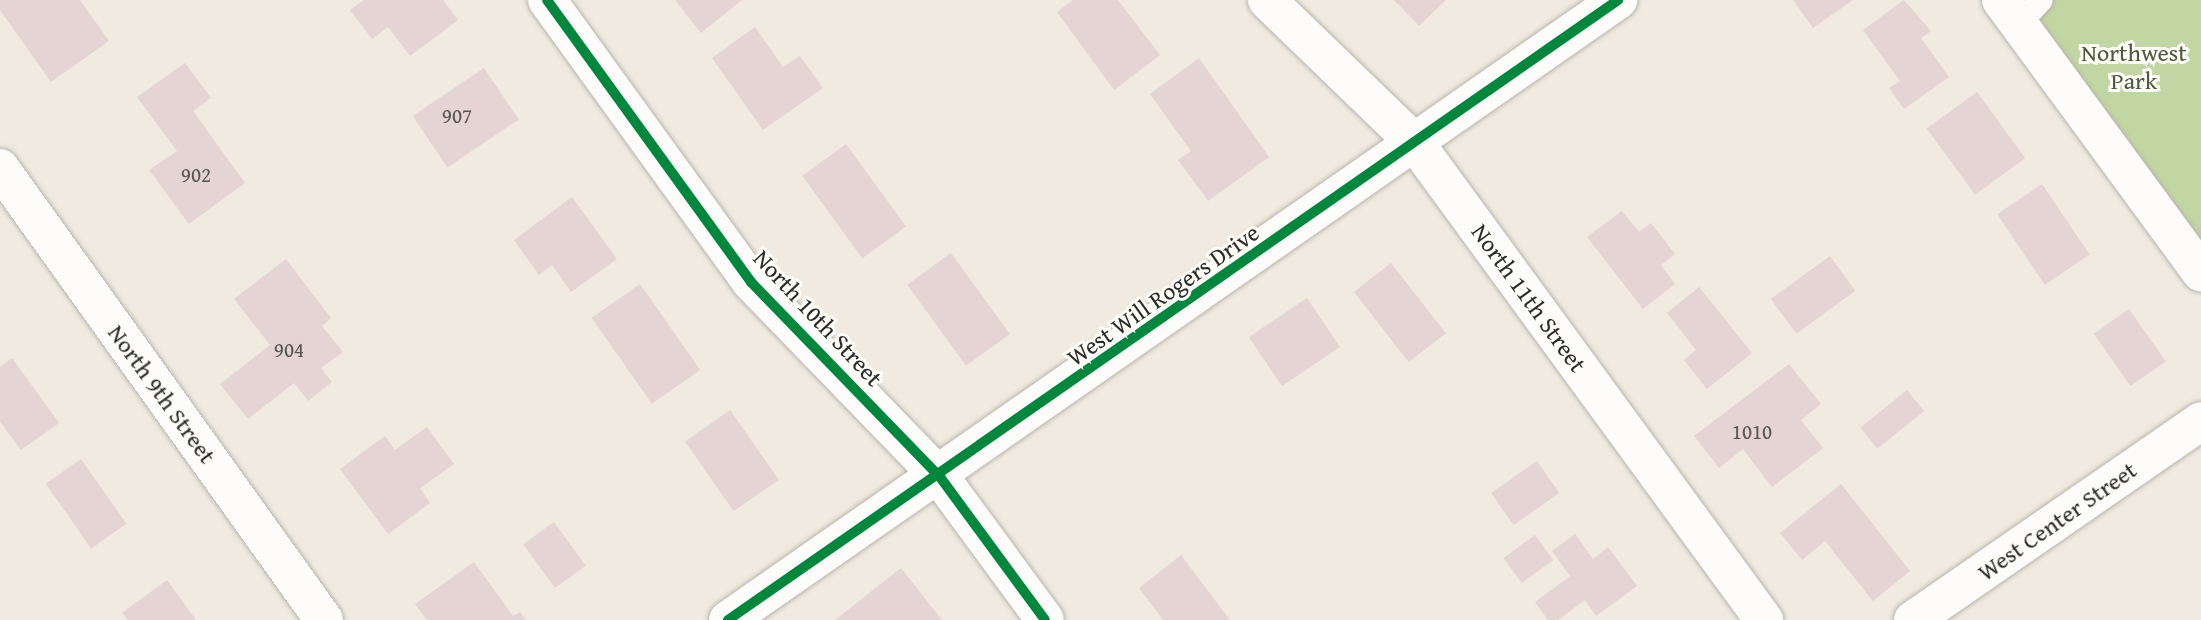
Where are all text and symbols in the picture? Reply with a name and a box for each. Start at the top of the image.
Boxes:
park label: Northwest Park [2081,39,2187,95]
house number: 907 [442,103,472,129]
house number: 902 [181,162,211,188]
street label: West Will Rogers Drive [1061,218,1265,372]
street label: North 11th Street [1466,218,1592,378]
street label: North 10th Street [747,244,889,392]
street label: North 9th Street [102,319,222,469]
house number: 904 [274,337,304,363]
house number: 1010 [1732,419,1772,445]
street label: West Center Street [1972,455,2142,587]

